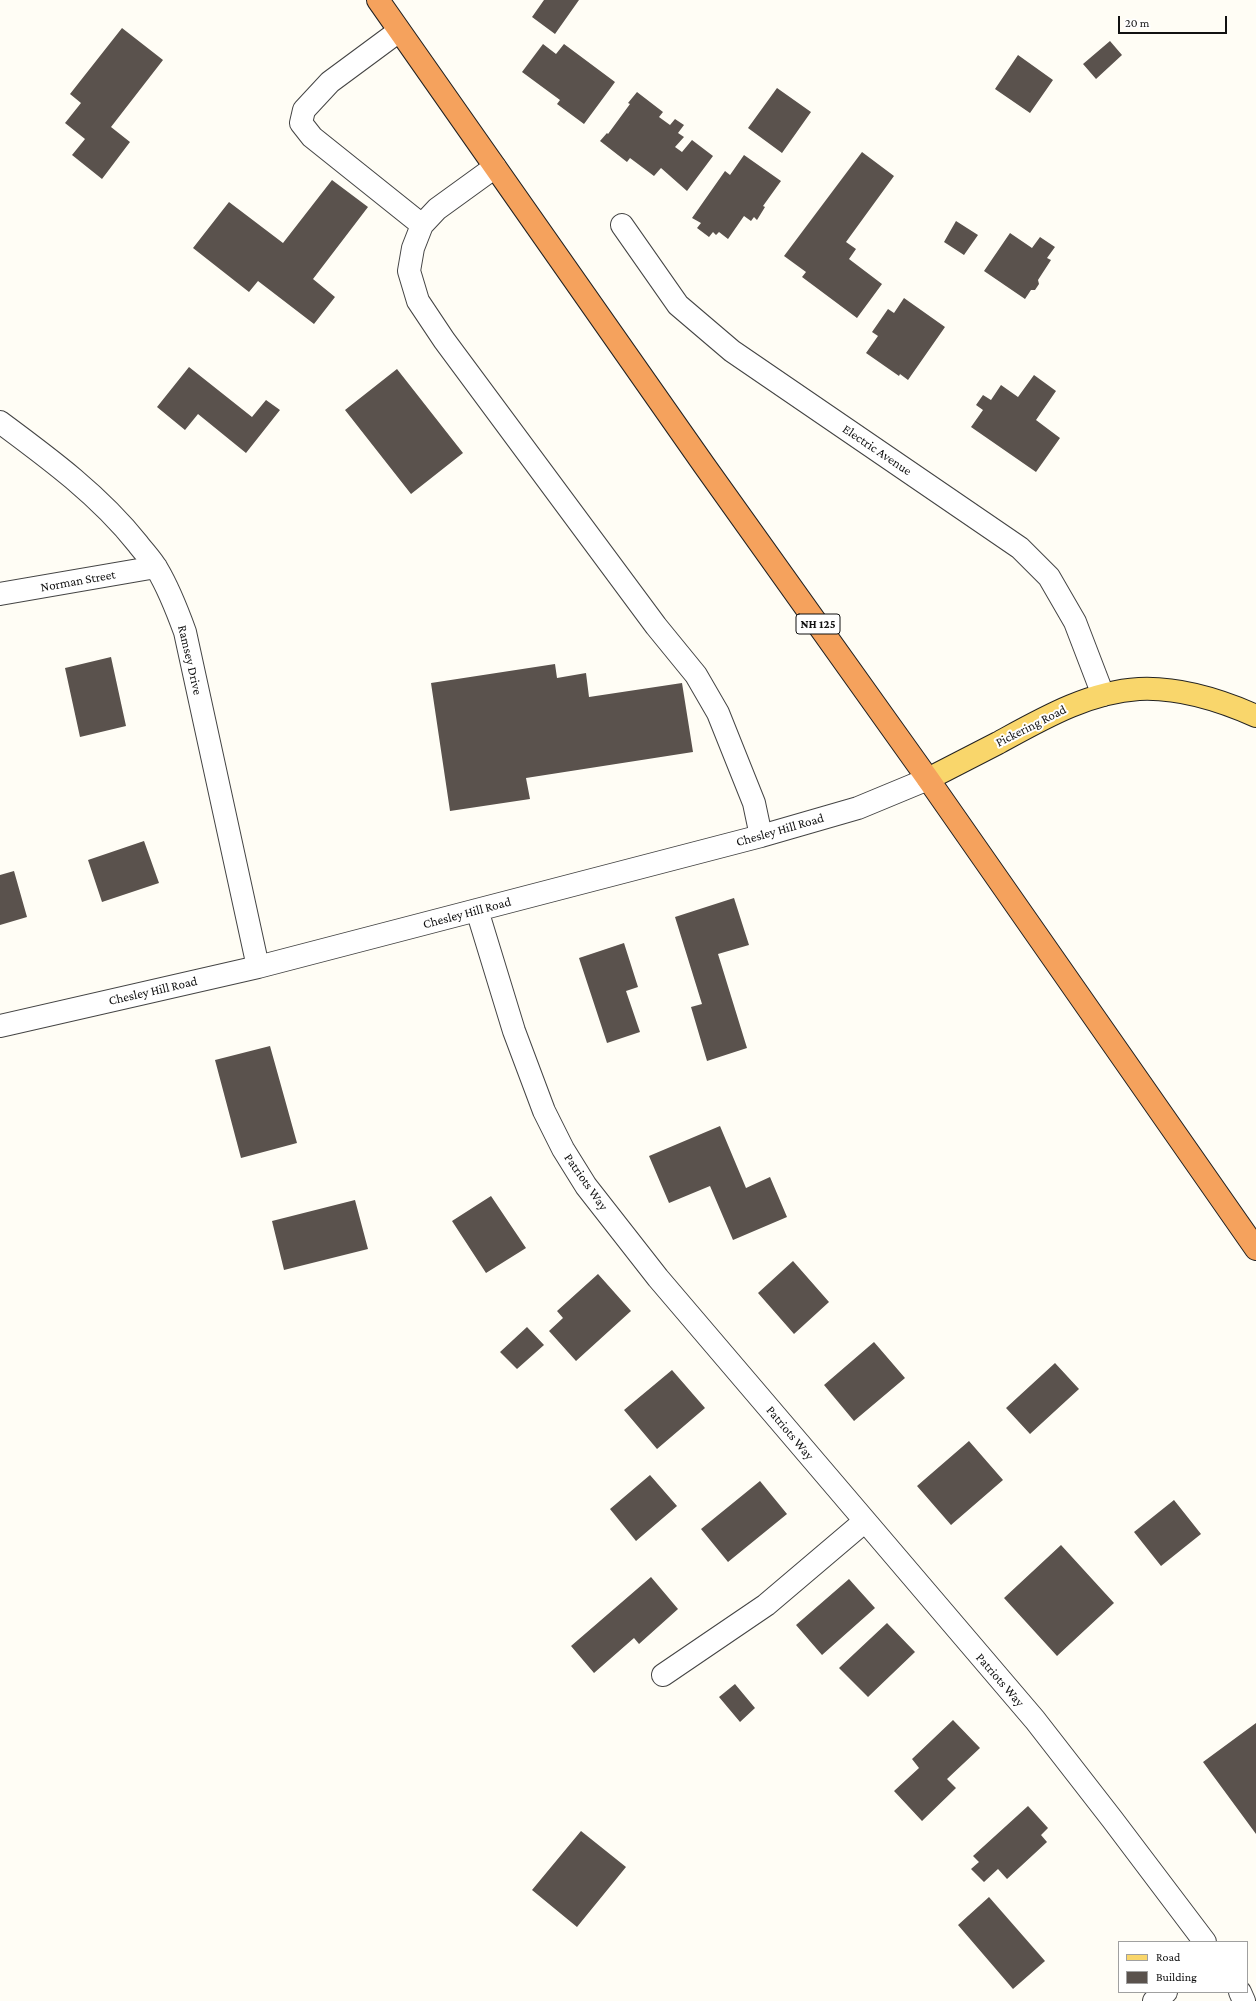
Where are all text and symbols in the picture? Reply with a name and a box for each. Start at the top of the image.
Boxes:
scale bar [1120,8,1229,34]
text: 20 m [1125,16,1149,30]
street label: Electric Avenue [839,421,915,479]
street label: Norman Street [39,567,117,595]
road number: NH 125 [796,614,840,634]
street label: Ramsey Drive [174,624,206,696]
street label: Pickering Road [993,702,1069,750]
street label: Chesley Hill Road [734,810,826,850]
street label: Chesley Hill Road [421,894,513,932]
street label: Chesley Hill Road [107,973,199,1009]
street label: Patriots Way [561,1150,611,1214]
street label: Patriots Way [763,1403,817,1463]
street label: Patriots Way [972,1650,1028,1710]
legend [1118,1941,1248,1993]
text: Road [1156,1950,1180,1964]
text: Building [1156,1970,1197,1984]

